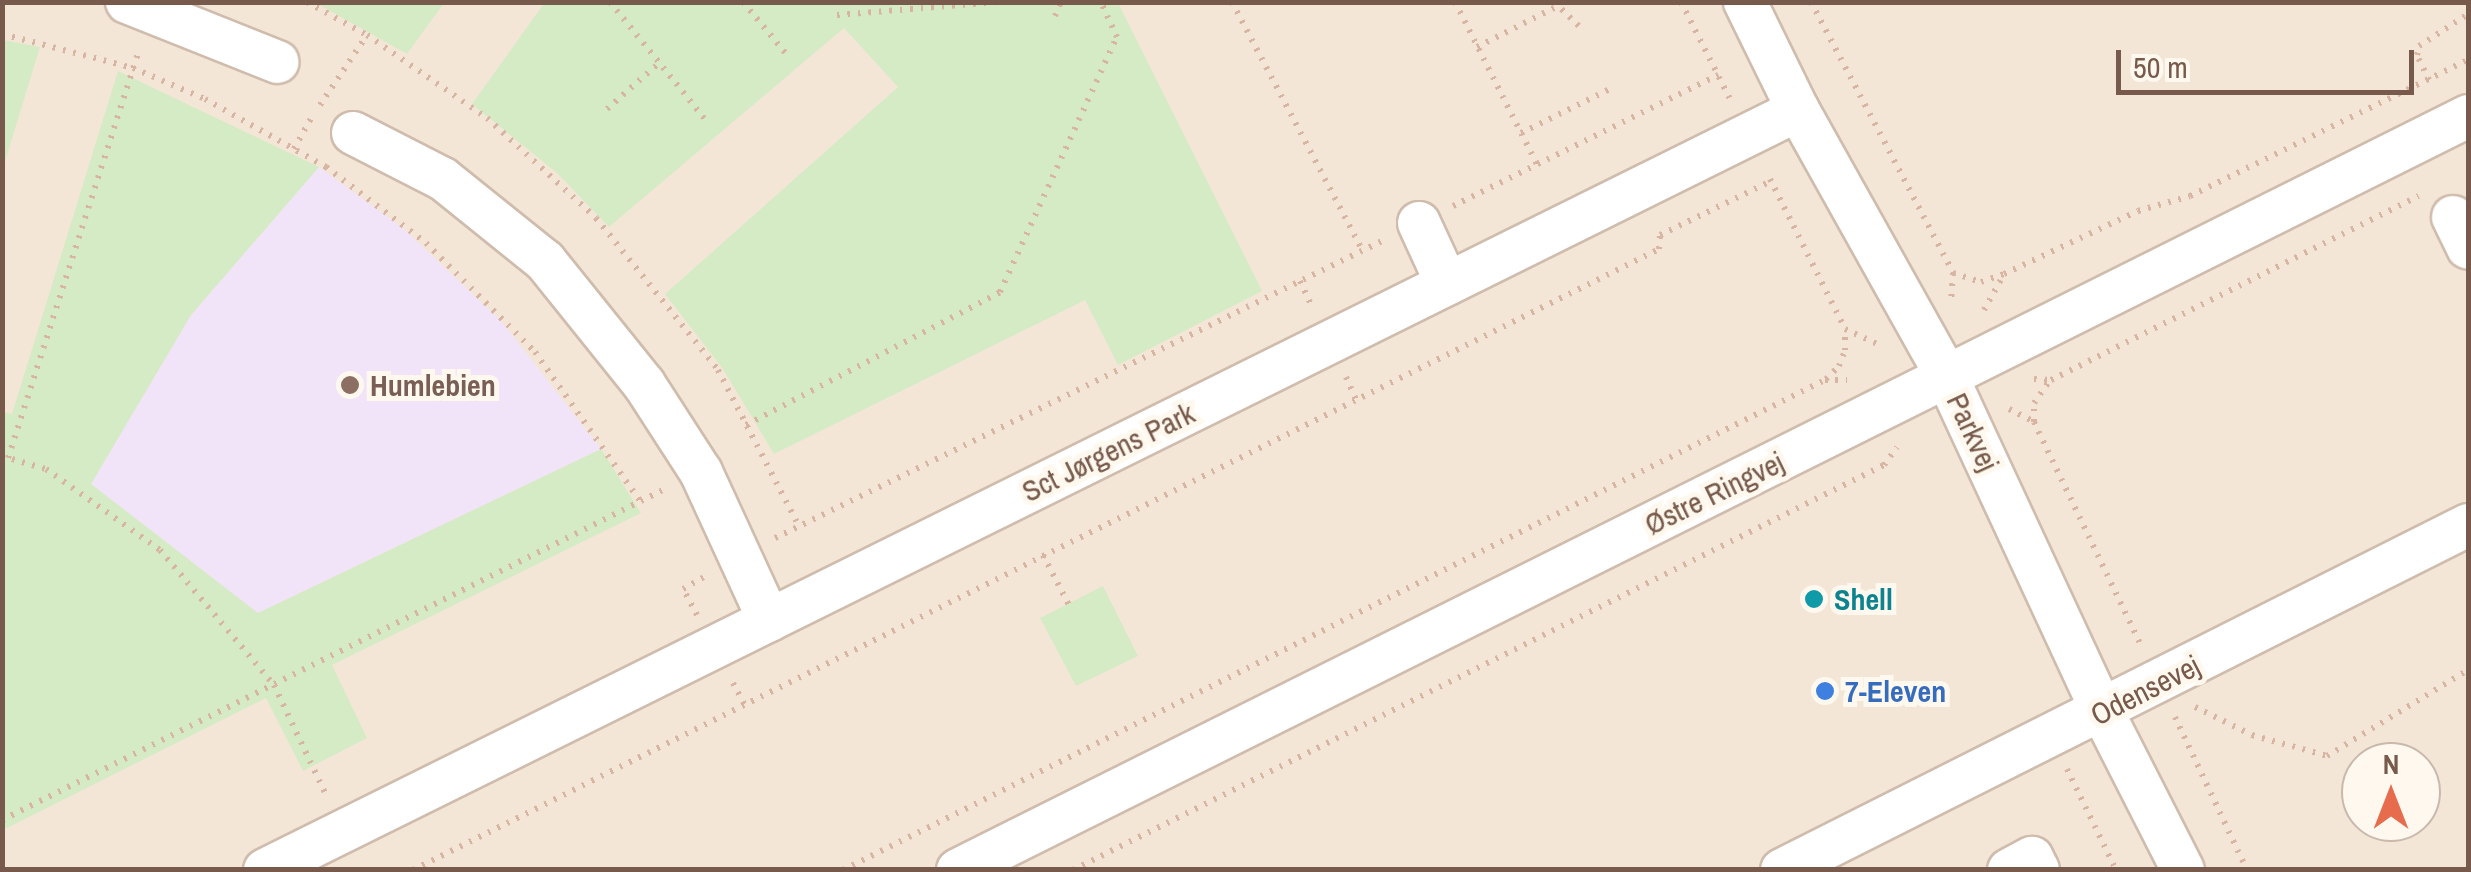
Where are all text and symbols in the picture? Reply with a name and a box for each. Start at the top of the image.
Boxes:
scale bar [2121,30,2418,92]
text: 50 m [2133,47,2188,87]
place label: Humlebien [370,367,496,403]
marker: Humlebien [339,374,361,396]
street label: Parkvej [1939,387,2007,477]
street label: Sct Jørgens Park [1016,395,1200,509]
street label: Østre Ringvej [1639,444,1789,542]
place label: Shell [1834,581,1893,617]
marker: Shell [1803,588,1825,610]
street label: Odensevej [2084,647,2206,733]
place label: 7-Eleven [1845,673,1946,709]
marker: 7-Eleven [1814,680,1836,702]
north arrow [2341,742,2441,842]
text: N [2383,745,2399,783]

